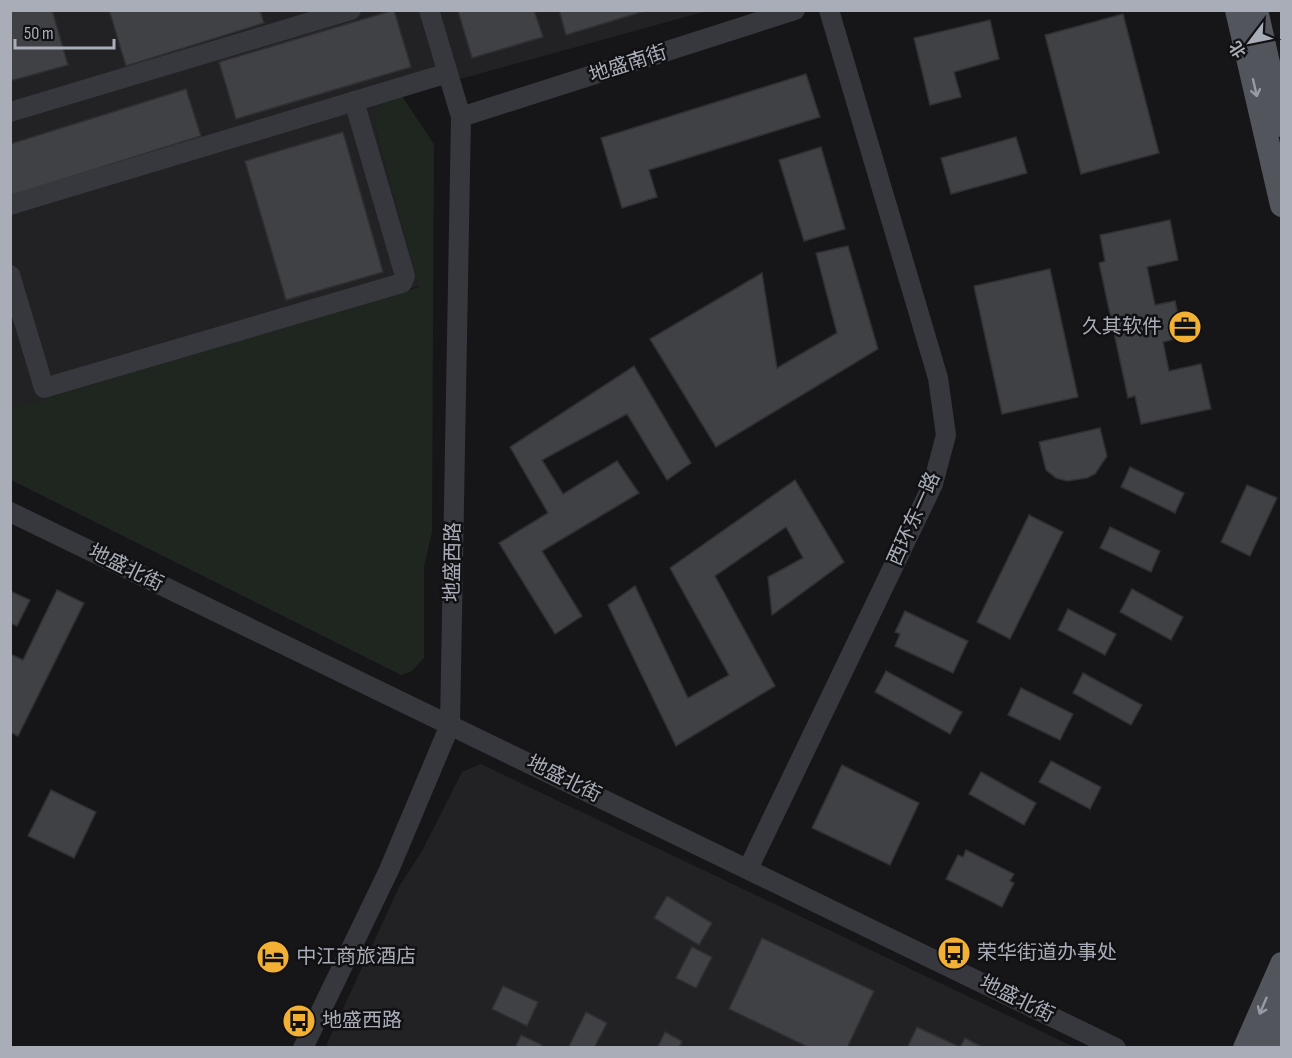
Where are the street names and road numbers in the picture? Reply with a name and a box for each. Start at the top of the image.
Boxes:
street label: 地盛南街 [586,40,670,88]
street label: 西环东一路 [883,468,945,570]
street label: 地盛西路 [440,522,466,602]
street label: 地盛北街 [85,540,167,596]
street label: 地盛北街 [523,751,605,807]
street label: 地盛北街 [976,971,1058,1027]

